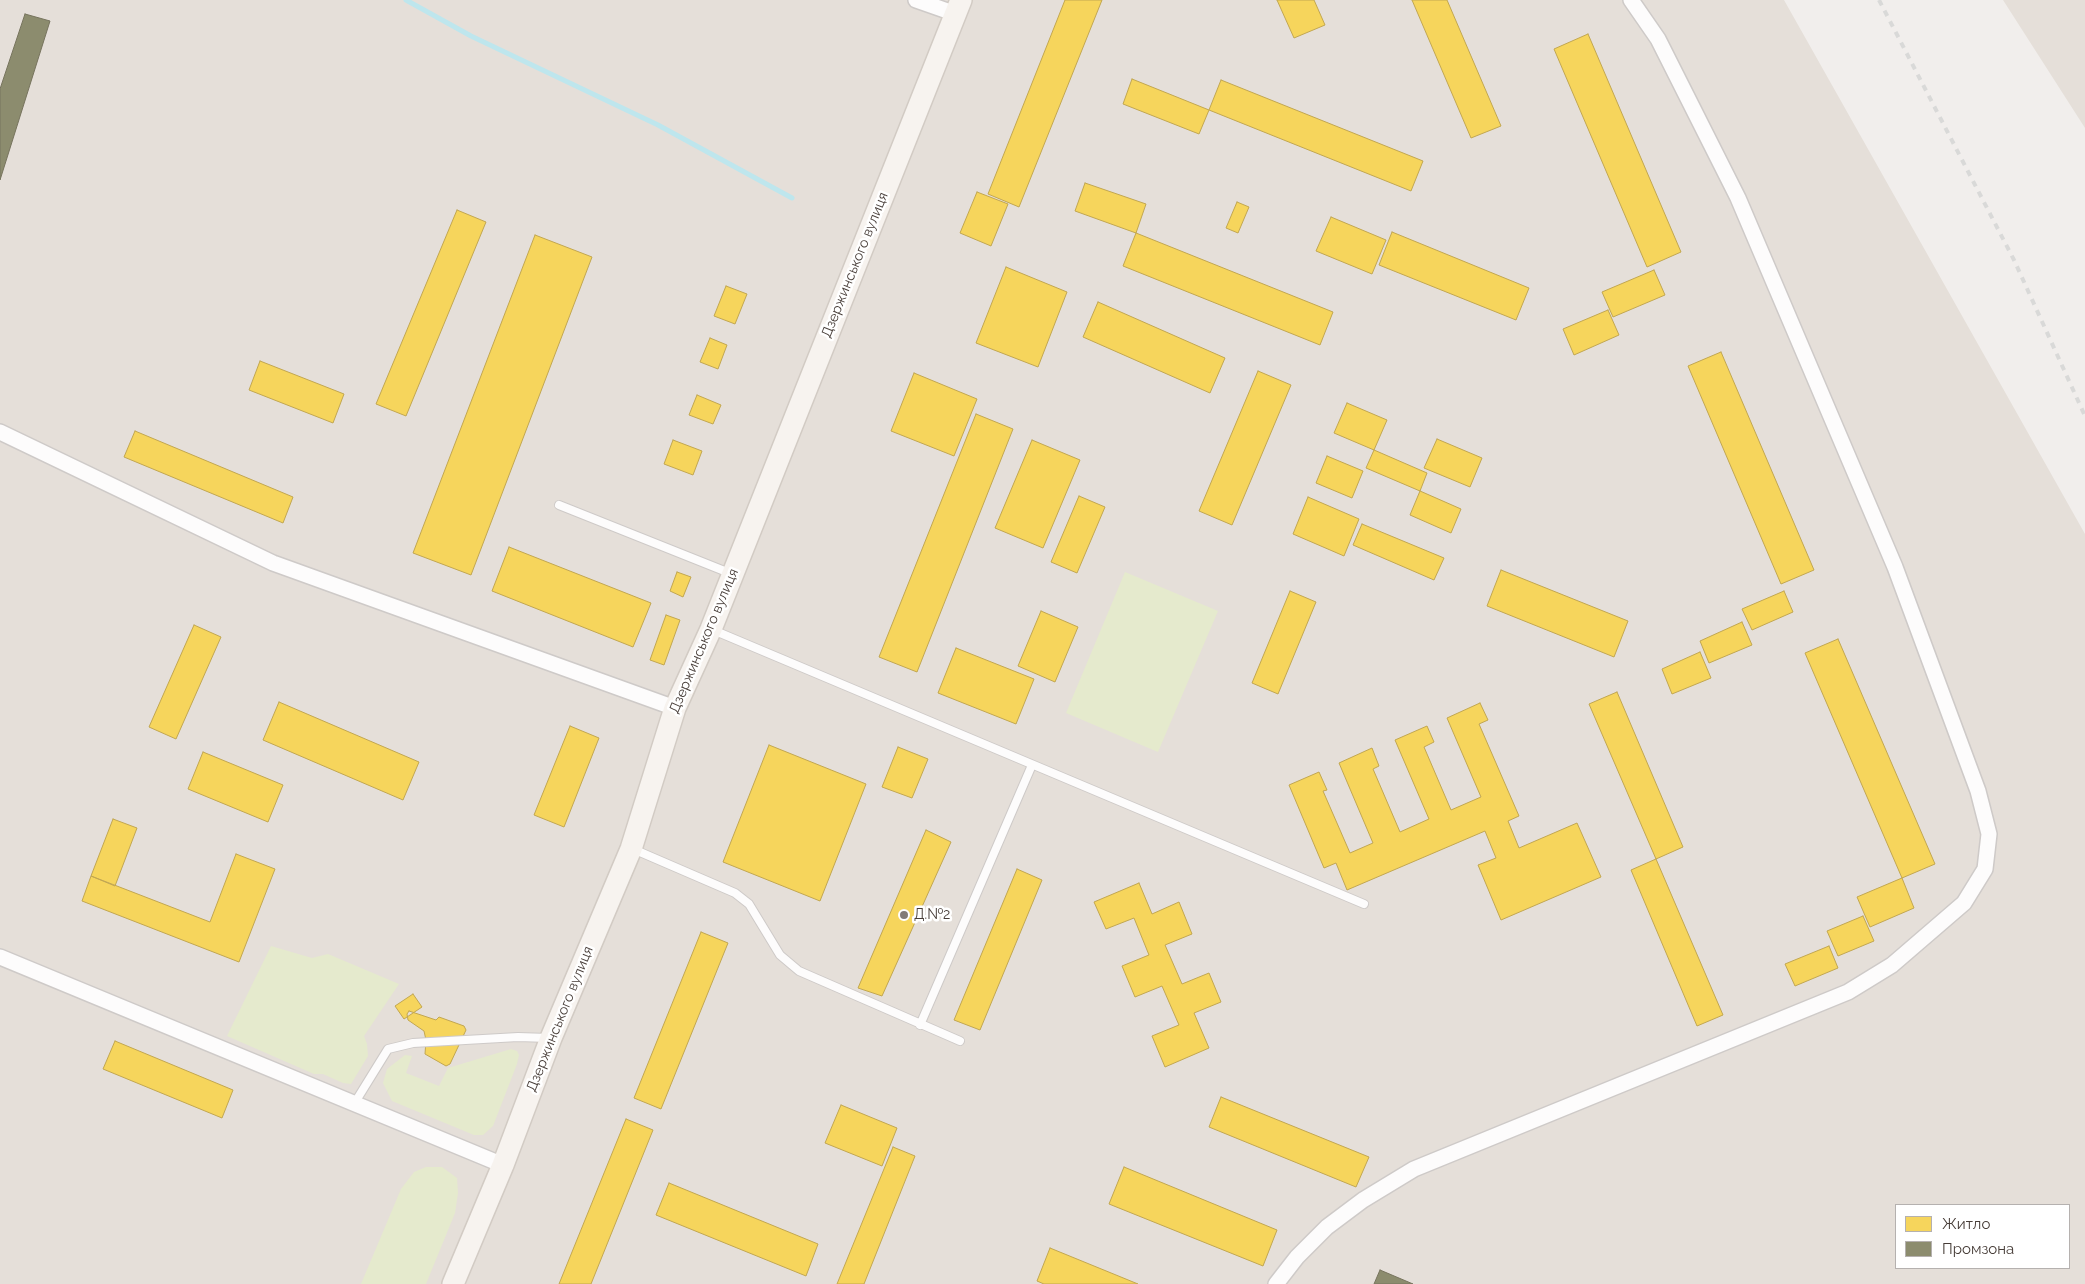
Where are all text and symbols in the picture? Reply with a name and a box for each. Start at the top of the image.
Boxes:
street label: Дзержинського вулиця [818,190,892,340]
street label: Дзержинського вулиця [666,566,742,716]
place label: Д.№2 [914,907,950,923]
marker: Д.№2 [898,909,910,921]
street label: Дзержинського вулиця [523,944,597,1094]
legend [1895,1204,2070,1269]
text: Житло [1942,1215,1990,1233]
text: Промзона [1942,1240,2014,1258]

